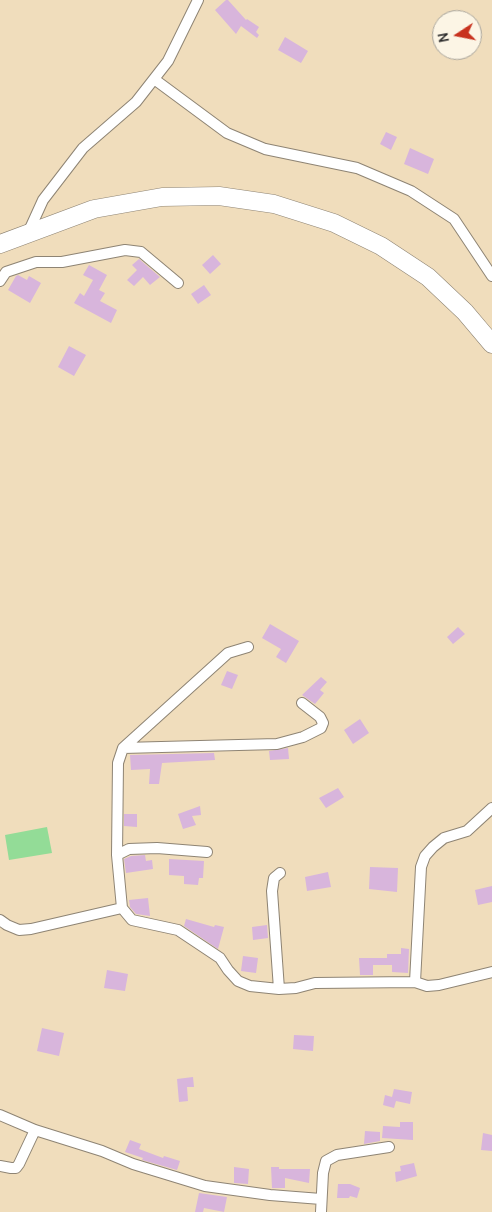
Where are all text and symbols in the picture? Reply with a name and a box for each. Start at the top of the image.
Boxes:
north arrow [432,10,482,60]
text: N [433,31,453,44]

